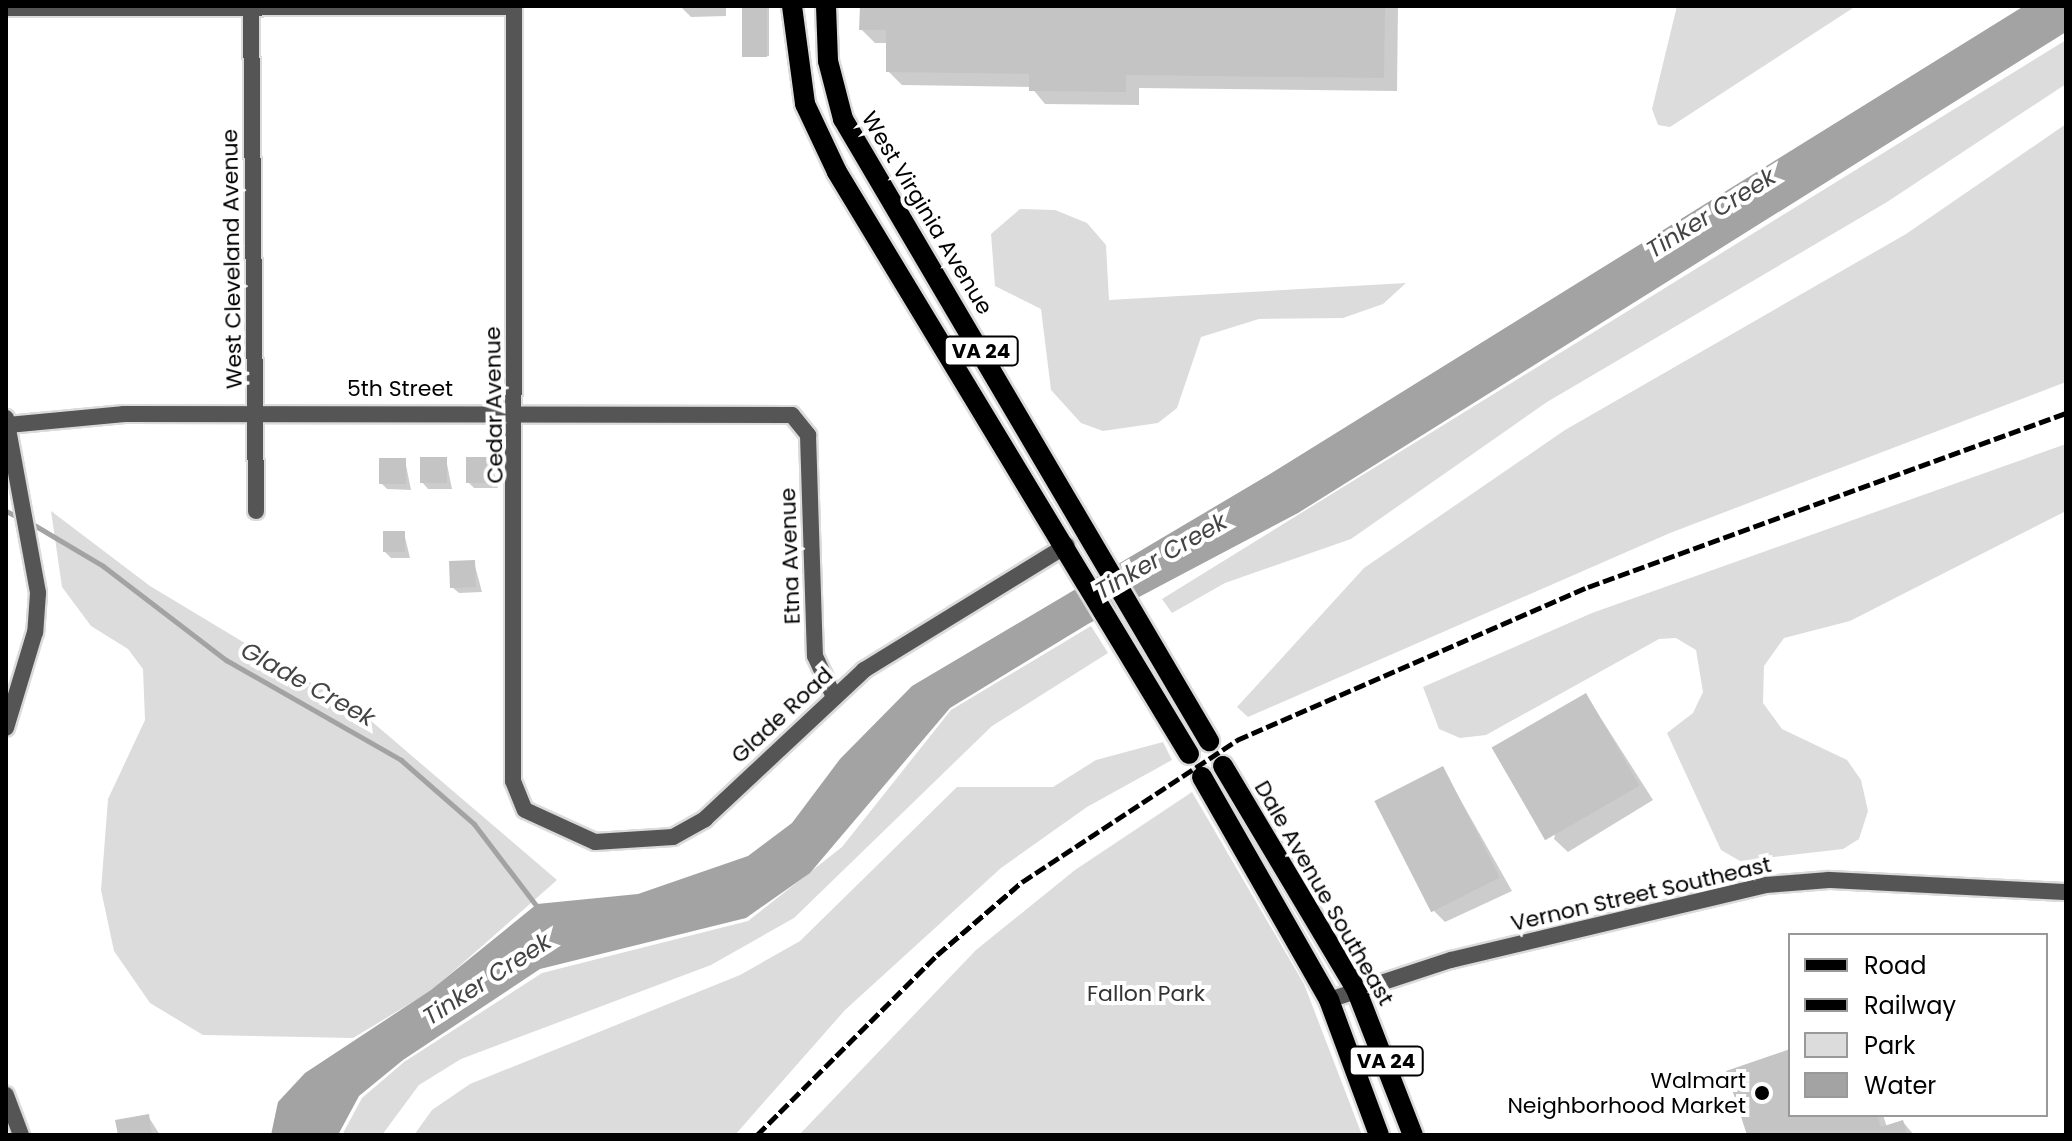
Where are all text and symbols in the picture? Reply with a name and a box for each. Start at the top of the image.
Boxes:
street label: West Virginia Avenue [856,107,998,319]
street label: West Cleveland Avenue [217,129,247,389]
water label: Tinker Creek [1641,162,1781,264]
street label: Cedar Avenue [479,326,509,484]
road number: VA 24 [943,335,1019,367]
street label: 5th Street [347,376,453,402]
street label: Etna Avenue [774,487,806,625]
water label: Tinker Creek [1090,507,1232,605]
water label: Glade Creek [236,635,380,733]
street label: Glade Road [726,661,838,769]
street label: Dale Avenue Southeast [1249,776,1399,1010]
street label: Vernon Street Southeast [1508,851,1774,937]
water label: Tinker Creek [417,927,557,1031]
legend [1788,933,2048,1117]
text: Road [1864,949,1926,982]
park label: Fallon Park [1087,981,1205,1007]
text: Railway [1864,989,1956,1022]
text: Park [1864,1029,1915,1062]
road number: VA 24 [1348,1045,1424,1077]
place label: Walmart Neighborhood Market [1507,1067,1746,1118]
text: Water [1864,1069,1936,1102]
marker: Walmart Neighborhood Market [1753,1084,1771,1102]

